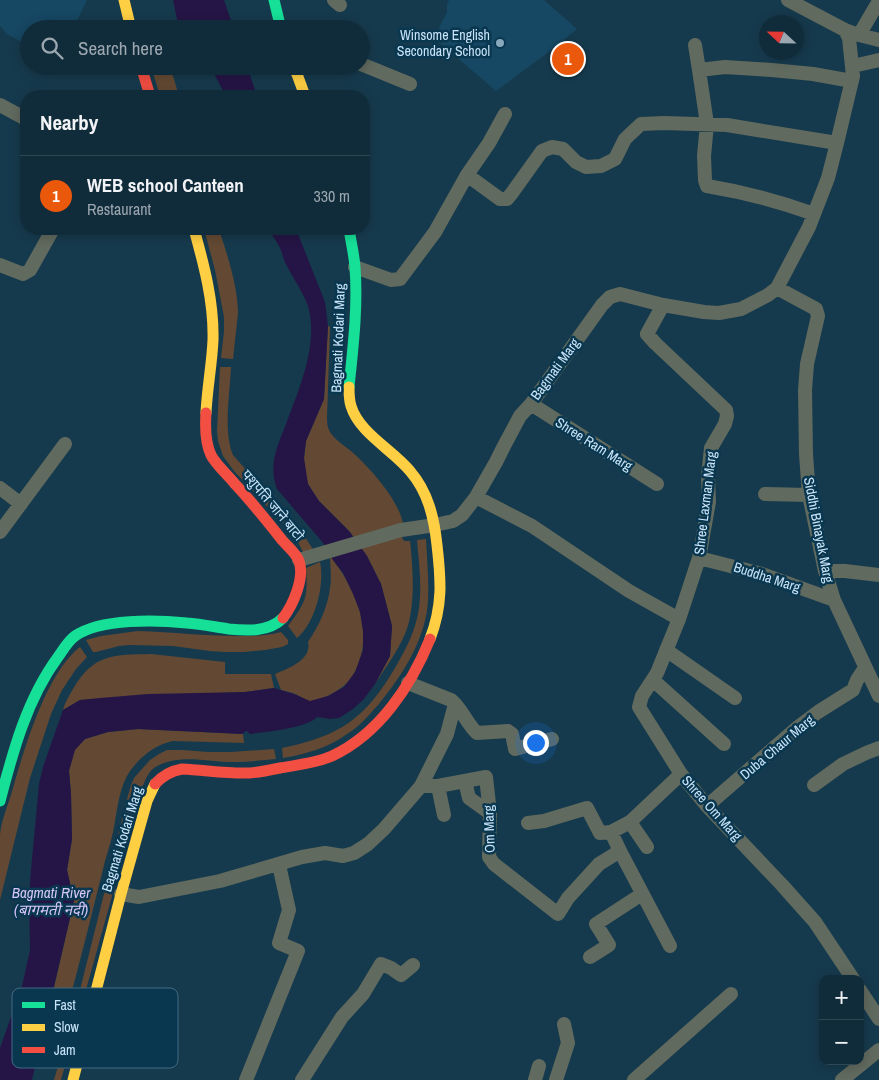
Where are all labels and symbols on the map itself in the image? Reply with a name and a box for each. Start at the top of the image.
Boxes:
north arrow [759,15,804,60]
place label: Winsome English Secondary School [397,26,490,60]
marker: Winsome English Secondary School [494,37,506,49]
pin: 1 [552,40,584,78]
street label: Bagmati Kodari Marg [327,283,349,393]
street label: Bagmati Marg [527,334,584,403]
street label: Shree Ram Marg [552,413,636,475]
street label: Shree Laxman Marg [690,450,720,556]
street label: पशुपति जाने बाटो [237,466,308,545]
street label: Siddhi Binayak Marg [800,476,838,585]
street label: Buddha Marg [731,558,803,596]
street label: Duba Chaur Marg [736,710,818,783]
your location [523,730,549,756]
street label: Shree Om Marg [678,772,746,845]
street label: Bagmati Kodari Marg [97,784,147,894]
street label: Om Marg [479,804,499,853]
water label: Bagmati River (बागमती नदी) [12,882,91,920]
legend [12,988,178,1068]
text: Fast [54,996,76,1014]
text: Slow [54,1018,80,1036]
text: Jam [54,1041,76,1059]

